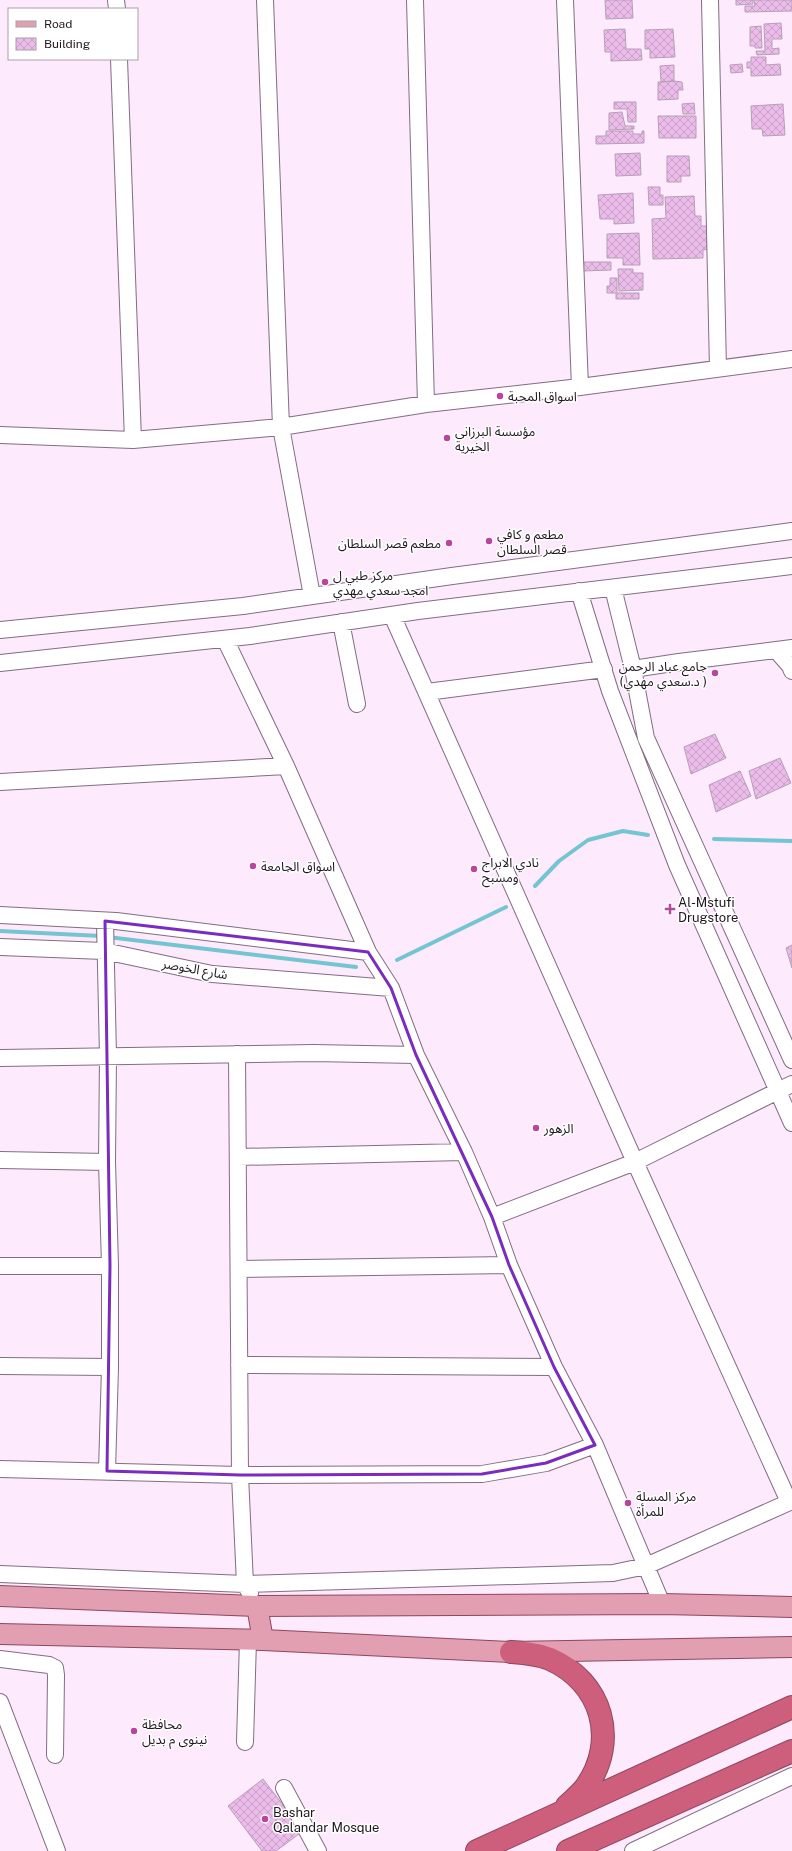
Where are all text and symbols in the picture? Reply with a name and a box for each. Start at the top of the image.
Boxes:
legend [8,8,138,60]
text: Road [44,17,72,31]
text: Building [44,37,90,51]
place label: اسواق المحبة [508,389,577,404]
marker: اسواق المحبة [495,391,505,401]
place label: مؤسسة البرزاني الخيرية [455,424,536,454]
marker: مؤسسة البرزاني الخيرية [442,433,452,443]
place label: مطعم و كافي قصر السلطان [497,527,567,558]
place label: مطعم قصر السلطان [338,536,441,554]
marker: مطعم و كافي قصر السلطان [484,536,494,546]
marker: مطعم قصر السلطان [444,538,454,548]
place label: مركز طبي ل امجد سعدي مهدي [333,568,428,601]
marker: مركز طبي ل امجد سعدي مهدي [320,577,330,587]
place label: جامع عباد الرحمن (د.سعدي مهدي ) [619,659,707,692]
marker: جامع عباد الرحمن (د.سعدي مهدي ) [710,668,720,678]
place label: نادي الابراج ومسبح [482,855,539,888]
place label: اسواق الجامعة [261,859,335,874]
marker: اسواق الجامعة [248,861,258,871]
marker: نادي الابراج ومسبح [469,864,479,874]
place label: Al-Mstufi Drugstore [678,895,739,925]
marker: Al-Mstufi Drugstore [665,904,675,914]
street label: شارع الخوصر [160,956,229,985]
place label: الزهور [543,1121,573,1136]
marker: الزهور [531,1123,541,1133]
place label: مركز المسلة للمرأة [636,1489,697,1519]
marker: مركز المسلة للمرأة [623,1498,633,1508]
place label: محافظة نينوى م بديل [142,1717,207,1749]
marker: محافظة نينوى م بديل [129,1726,139,1736]
place label: Bashar Qalandar Mosque [273,1805,379,1835]
marker: Bashar Qalandar Mosque [260,1814,270,1824]

